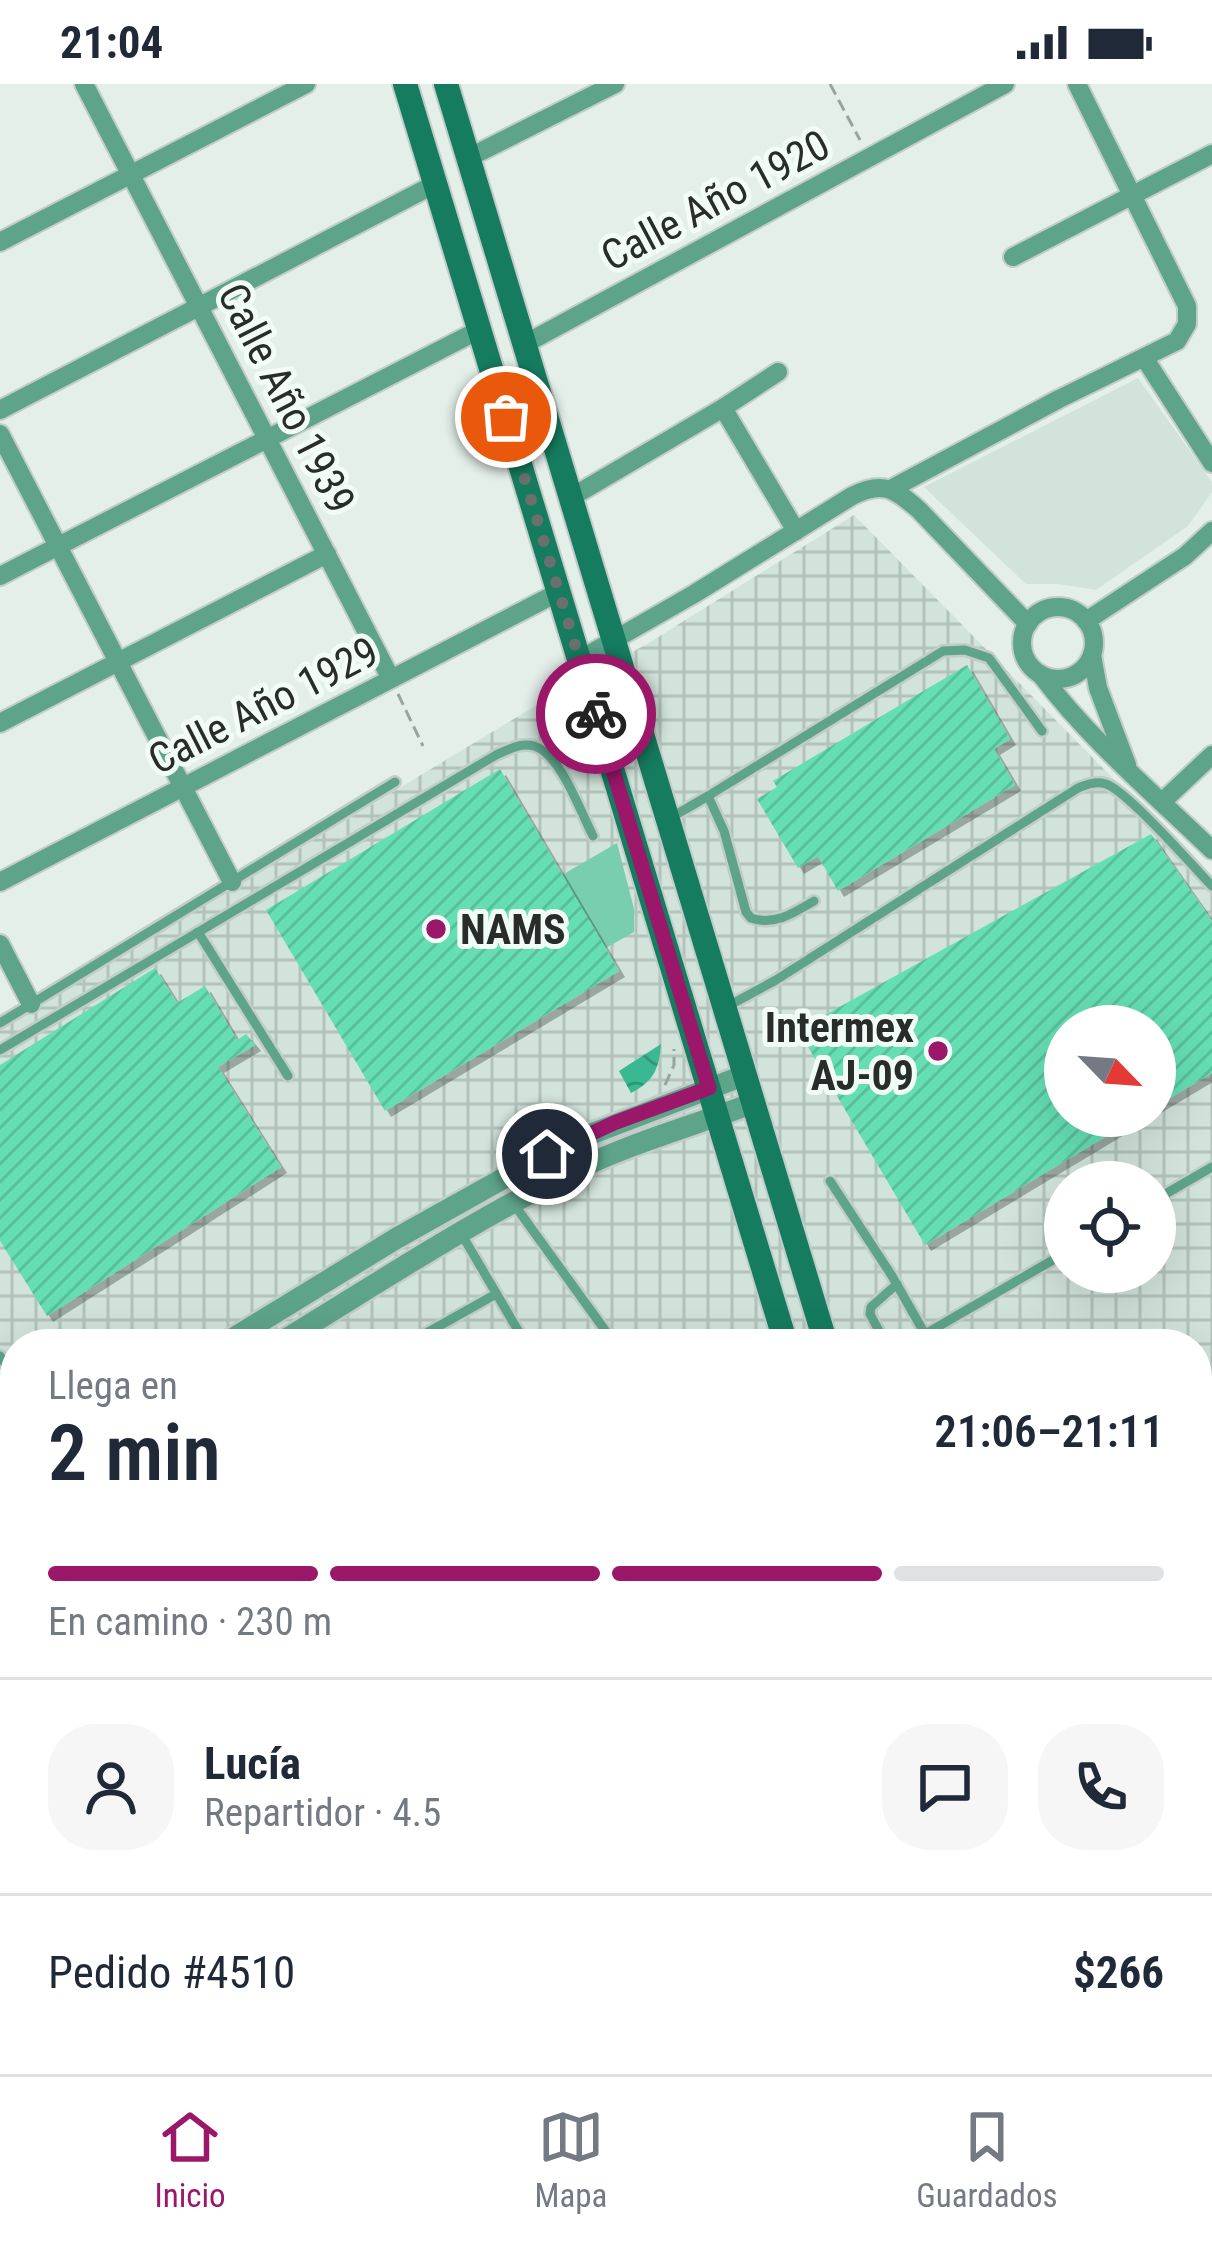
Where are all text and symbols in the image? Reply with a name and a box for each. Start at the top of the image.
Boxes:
text: 21:04 [60,16,163,69]
street label: Calle Año 1920 [593,120,837,281]
street label: Calle Año 1939 [208,275,365,521]
pin [455,366,557,468]
icon: bag [473,384,539,450]
street label: Calle Año 1929 [140,627,386,784]
courier [536,654,656,774]
icon: bike [563,681,629,747]
place label: NAMS [460,905,566,954]
marker: NAMS [423,916,449,942]
place label: Intermex AJ-09 [765,1003,914,1100]
north arrow [1044,1005,1176,1137]
map controls [1044,1005,1176,1293]
marker: Intermex AJ-09 [925,1038,951,1064]
pin [496,1103,598,1205]
icon: home [514,1121,580,1187]
button: locate [1044,1161,1176,1293]
text: Llega en [48,1363,178,1409]
text: 21:06–21:11 [934,1405,1164,1458]
text: 2 min [48,1408,221,1499]
text: En camino · 230 m [48,1599,332,1645]
button: person [48,1724,174,1850]
button: chat [882,1724,1008,1850]
button: phone [1038,1724,1164,1850]
text: Lucía [204,1737,301,1790]
text: Repartidor · 4.5 [204,1790,441,1836]
text: Pedido #4510 [48,1946,295,1999]
text: $266 [1073,1946,1164,1999]
tab: Inicio [154,2104,226,2215]
tab: Mapa [535,2104,607,2215]
tab: Guardados [916,2104,1058,2215]

